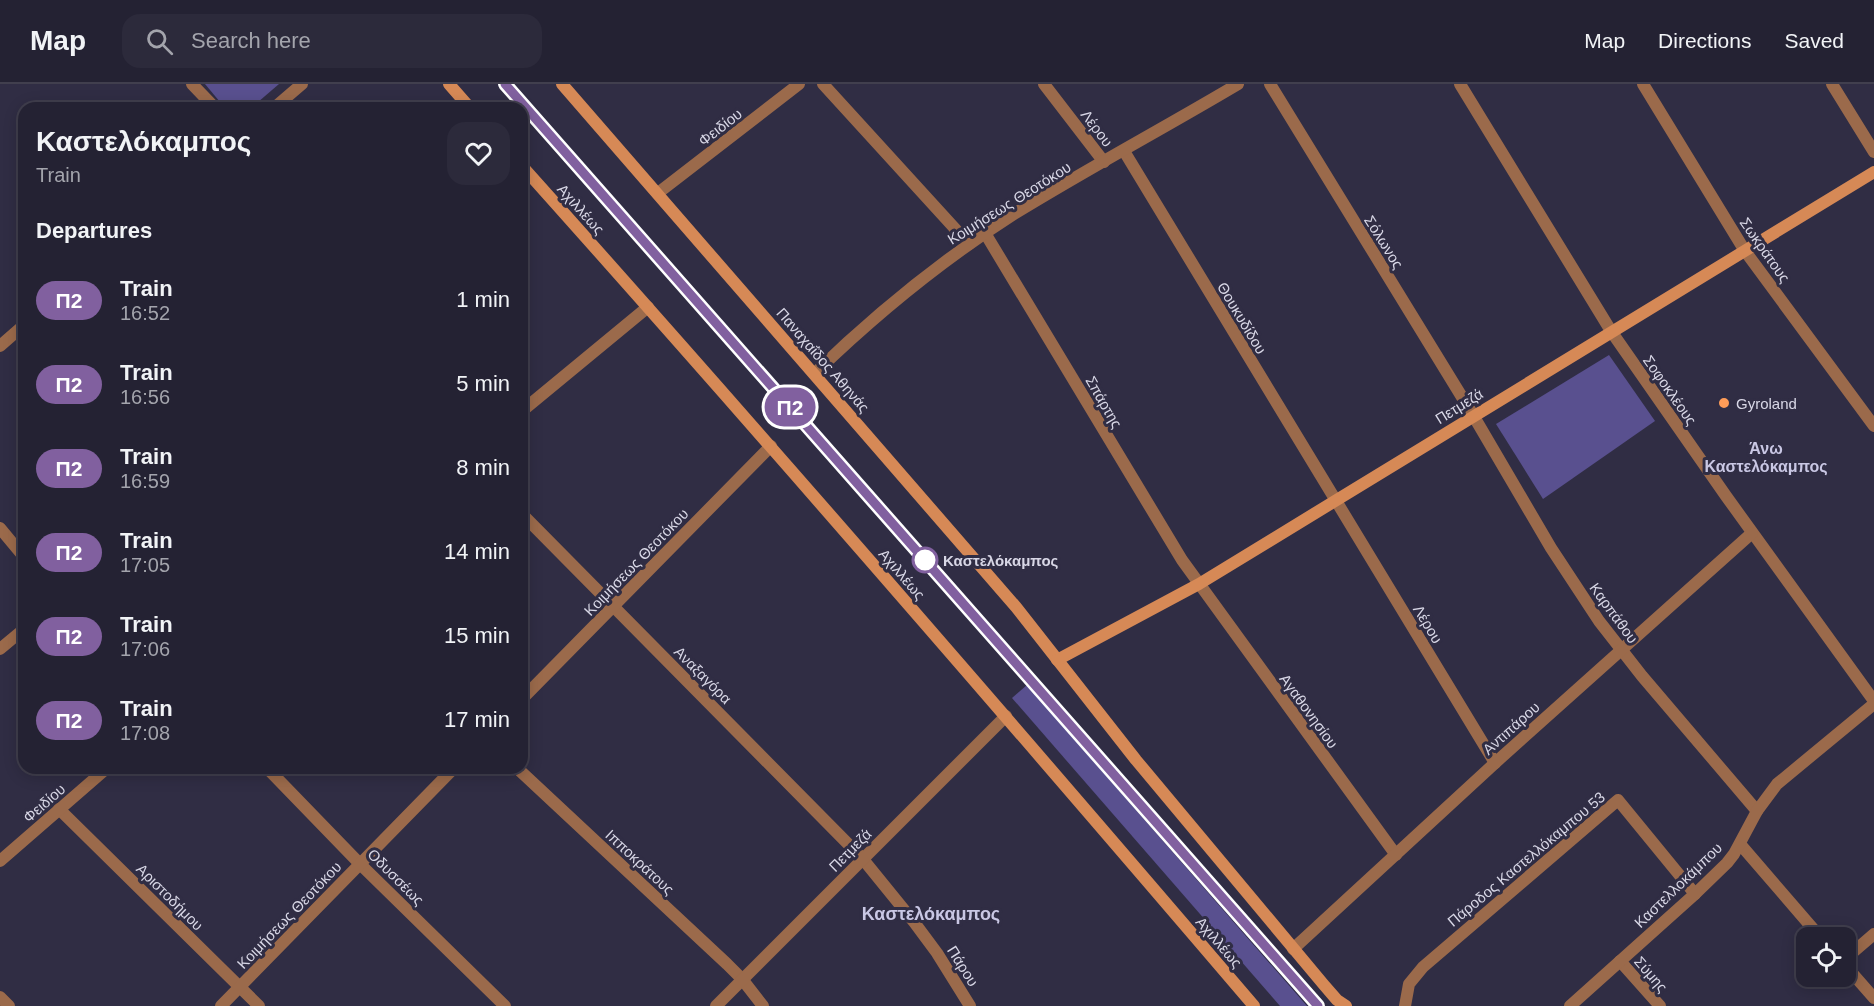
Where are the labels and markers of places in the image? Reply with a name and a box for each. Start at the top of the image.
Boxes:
place label: Gyroland [1736,395,1797,412]
marker: Gyroland [1717,396,1731,410]
marker: Καστελόκαμπος [912,547,938,573]
place label: Καστελόκαμπος [943,552,1059,569]

